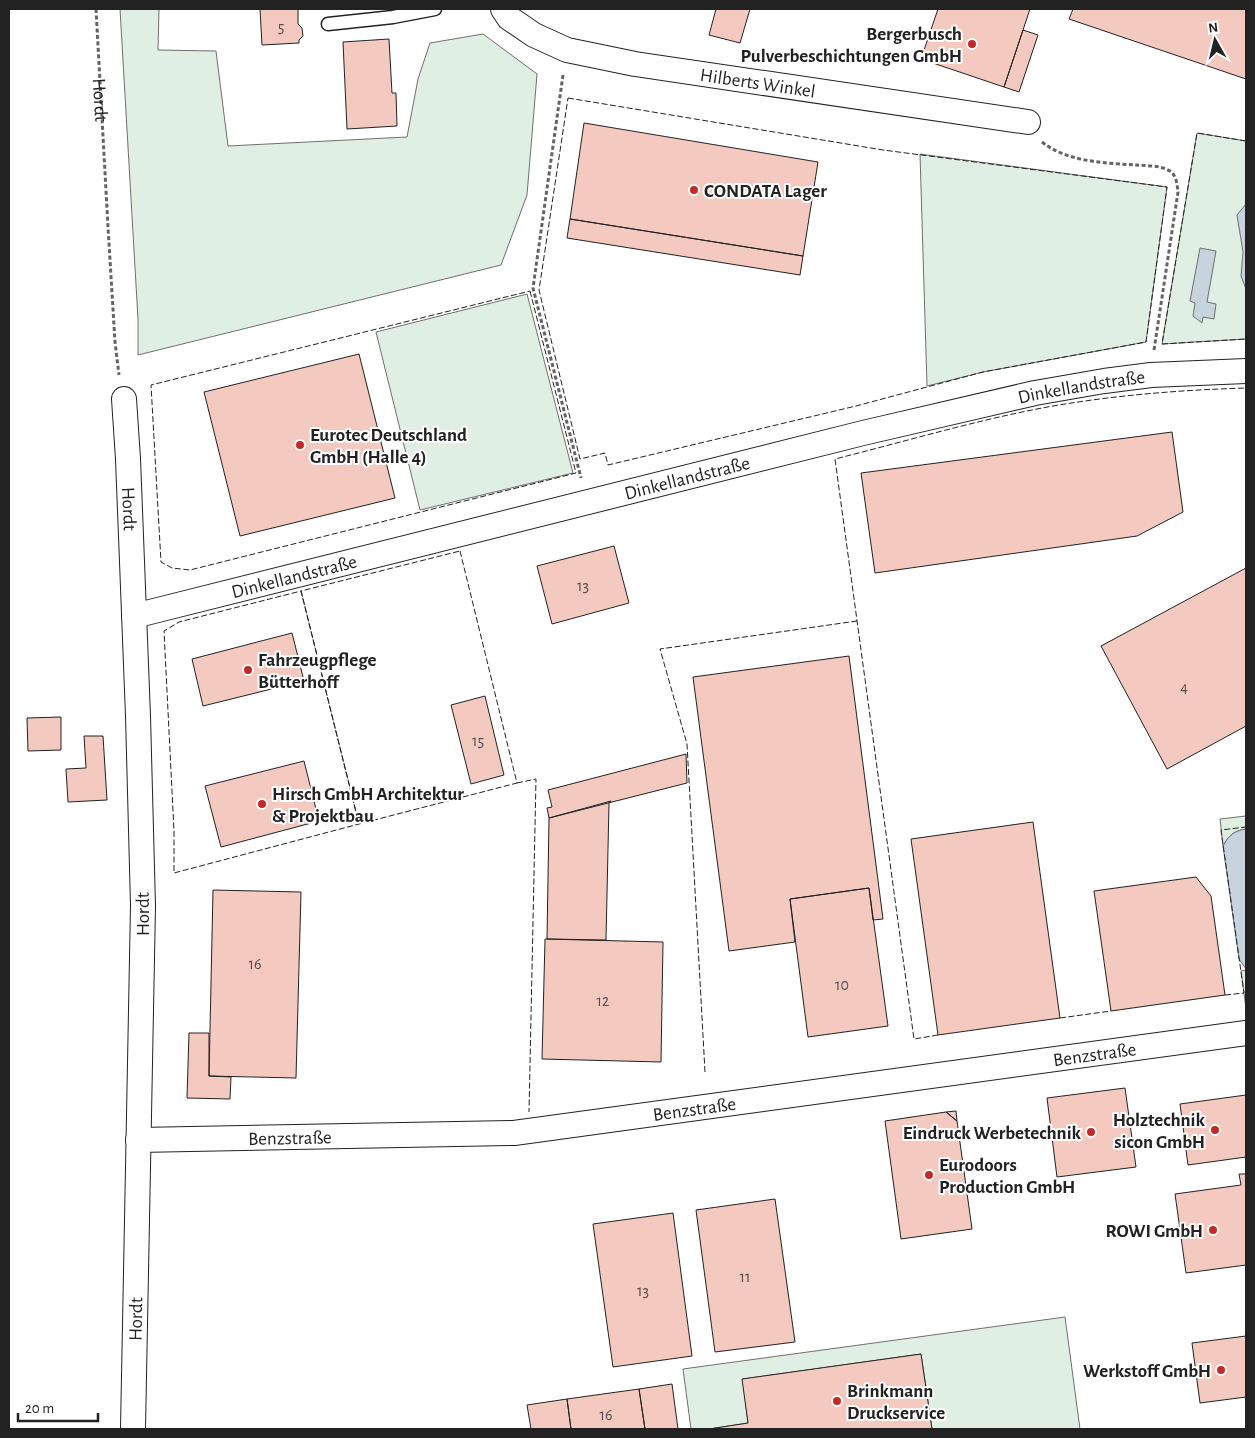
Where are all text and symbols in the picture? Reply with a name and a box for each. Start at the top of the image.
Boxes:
north arrow [1190,15,1240,65]
house number: 5 [278,19,284,35]
text: N [1208,21,1219,36]
place label: Bergerbusch Pulverbeschichtungen GmbH [740,25,962,66]
marker: Bergerbusch Pulverbeschichtungen GmbH [966,38,978,50]
street label: Hilberts Winkel [699,66,817,102]
street label: Hordt [89,78,110,122]
place label: CONDATA Lager [704,182,827,201]
marker: CONDATA Lager [688,184,700,196]
street label: Dinkellandstraße [1016,368,1146,408]
place label: Eurotec Deutschland GmbH (Halle 4) [310,426,467,467]
marker: Eurotec Deutschland GmbH (Halle 4) [294,439,306,451]
street label: Dinkellandstraße [623,454,752,504]
street label: Hordt [118,487,139,531]
street label: Dinkellandstraße [230,552,359,602]
house number: 13 [577,578,589,594]
place label: Fahrzeugpflege Bütterhoff [258,651,377,692]
marker: Fahrzeugpflege Bütterhoff [242,664,254,676]
house number: 4 [1180,679,1188,695]
house number: 15 [472,733,484,749]
place label: Hirsch GmbH Architektur & Projektbau [272,785,464,826]
marker: Hirsch GmbH Architektur & Projektbau [256,798,268,810]
street label: Hordt [134,892,153,936]
house number: 16 [248,956,262,972]
house number: 10 [835,977,849,993]
house number: 12 [597,993,609,1009]
street label: Benzstraße [1052,1040,1137,1070]
street label: Benzstraße [652,1095,737,1125]
place label: Holztechnik sicon GmbH [1113,1111,1206,1152]
place label: Eindruck Werbetechnik [903,1124,1082,1143]
marker: Holztechnik sicon GmbH [1209,1124,1221,1136]
marker: Eindruck Werbetechnik [1085,1126,1097,1138]
street label: Benzstraße [248,1128,332,1149]
place label: Eurodoors Production GmbH [939,1156,1075,1197]
marker: Eurodoors Production GmbH [923,1169,935,1181]
place label: ROWI GmbH [1106,1222,1203,1241]
marker: ROWI GmbH [1207,1224,1219,1236]
house number: 11 [739,1269,751,1285]
house number: 13 [637,1283,649,1299]
street label: Hordt [127,1297,146,1341]
place label: Werkstoff GmbH [1083,1362,1211,1381]
marker: Werkstoff GmbH [1215,1364,1227,1376]
place label: Brinkmann Druckservice [847,1382,945,1423]
scale bar [18,1390,98,1422]
marker: Brinkmann Druckservice [831,1395,843,1407]
text: 20 m [25,1401,54,1416]
house number: 16 [599,1407,613,1423]

